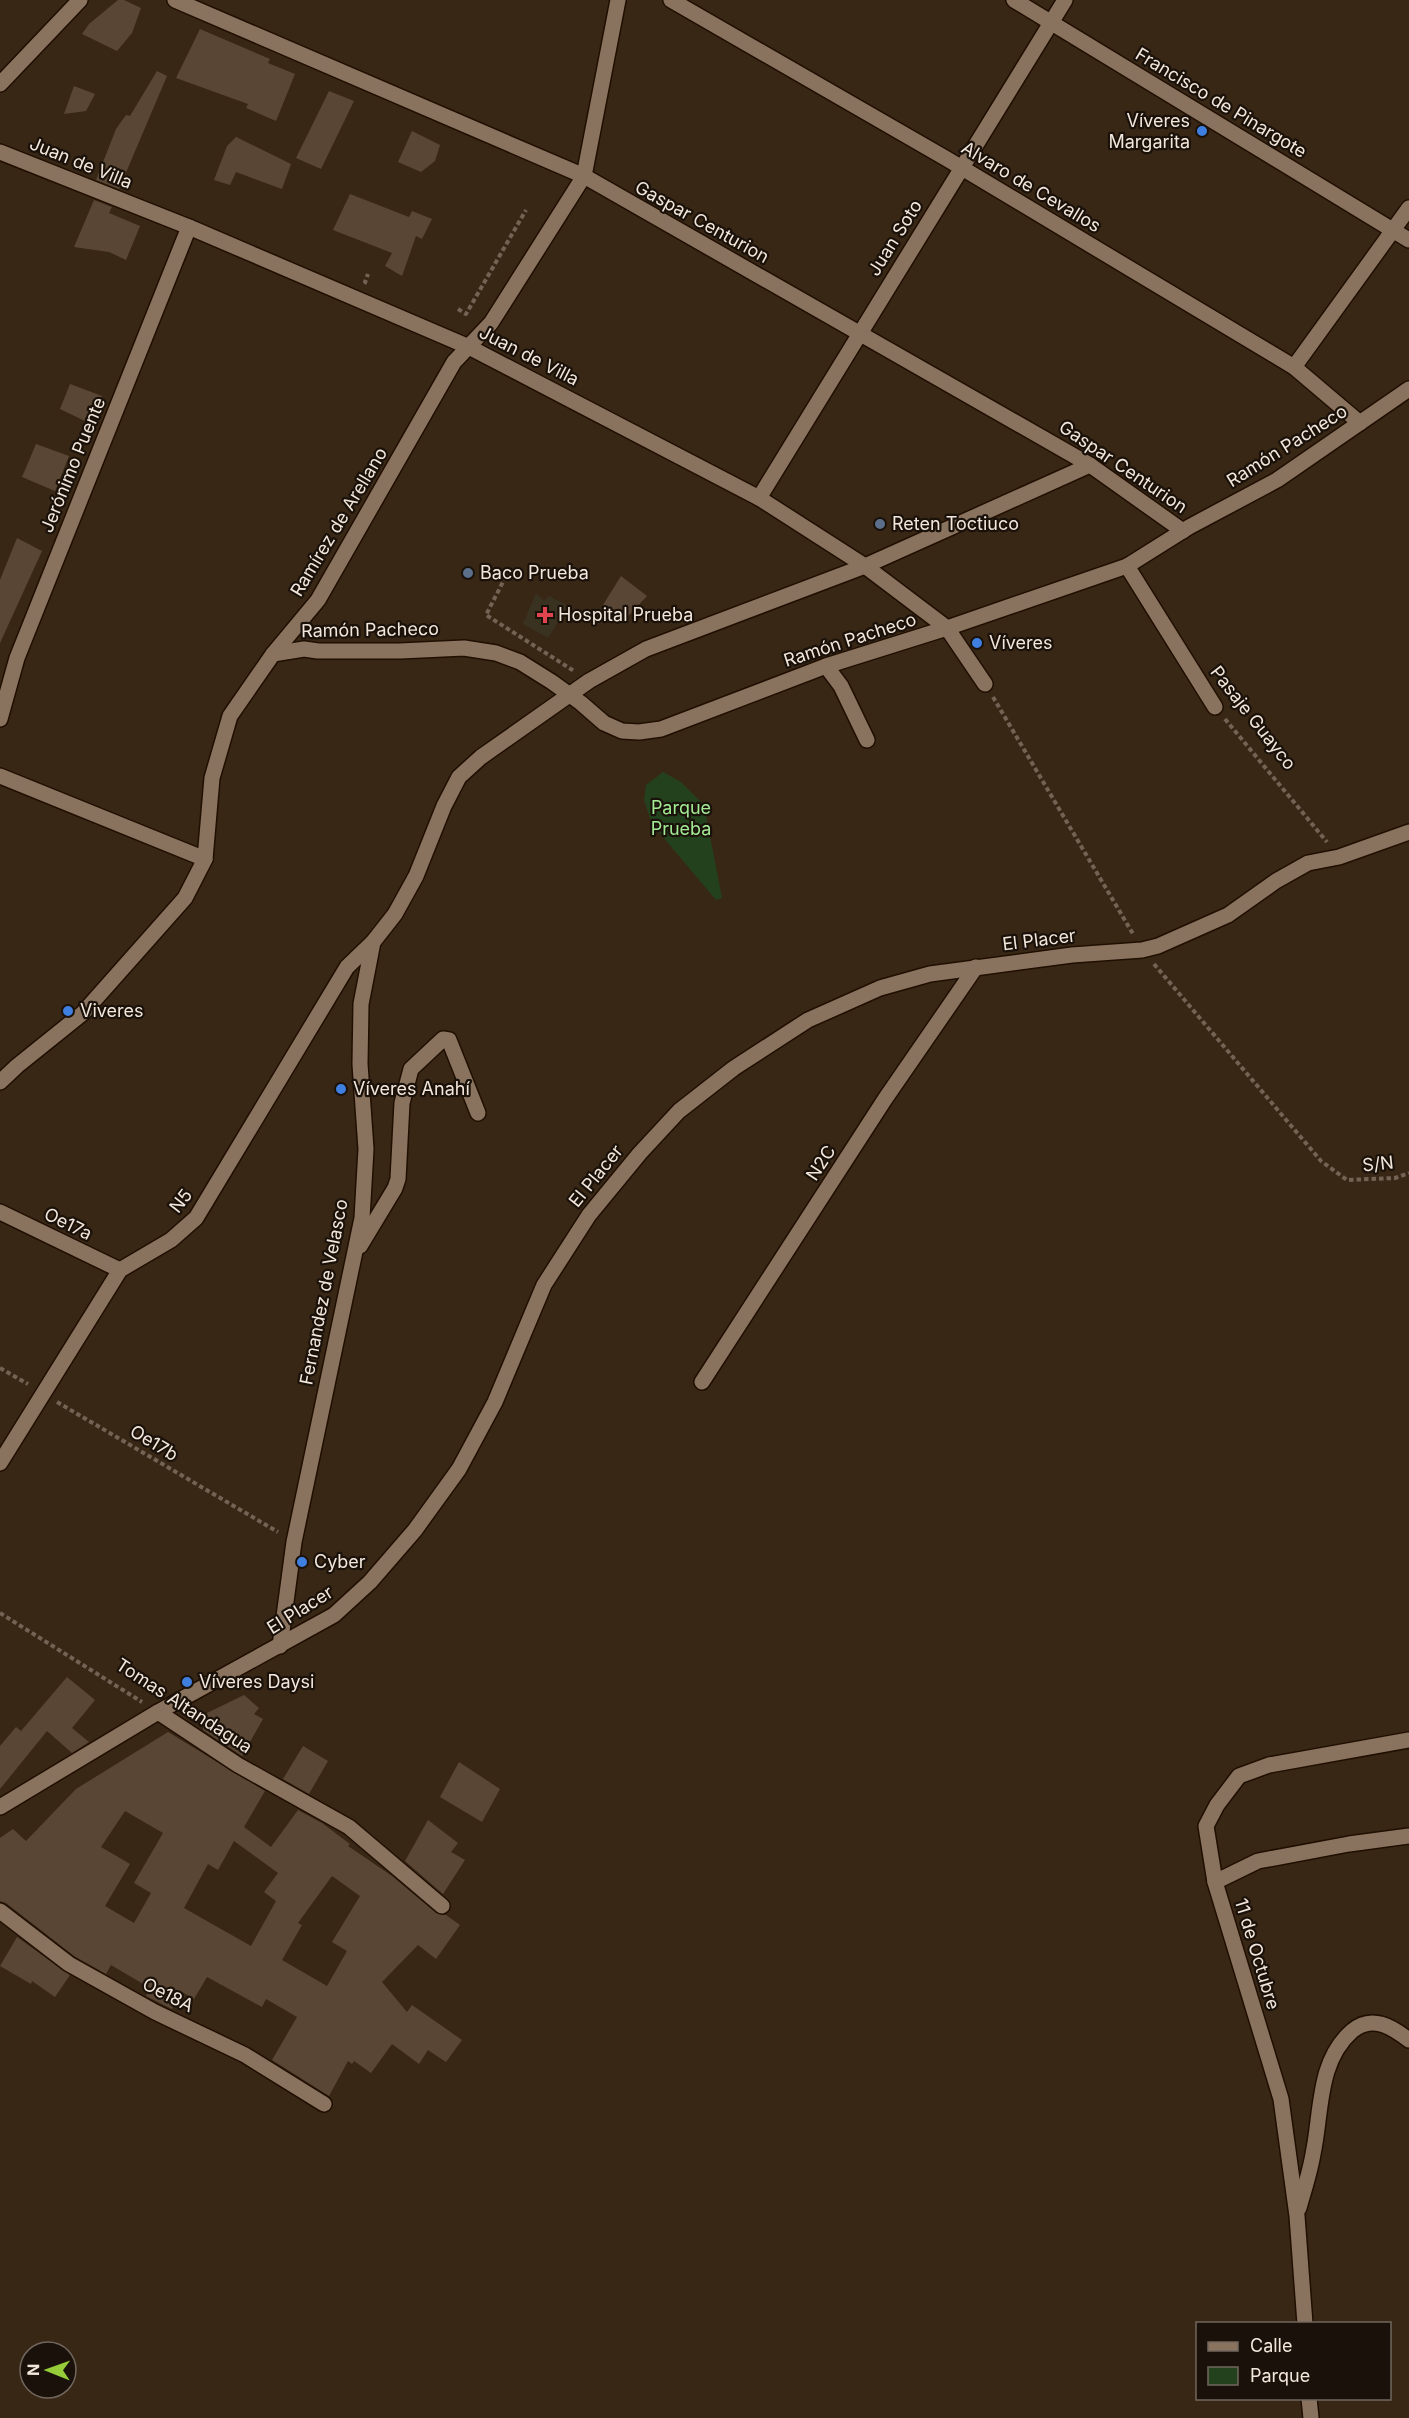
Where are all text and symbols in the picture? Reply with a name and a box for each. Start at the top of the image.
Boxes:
street label: Francisco de Pinargote [1132,43,1310,162]
place label: Víveres Margarita [1109,110,1190,152]
marker: Víveres Margarita [1195,124,1209,138]
street label: Juan de Villa [27,132,136,193]
street label: Alvaro de Cevallos [958,137,1105,236]
street label: Gaspar Centurion [632,176,773,267]
street label: Juan Soto [863,196,926,280]
street label: Juan de Villa [476,321,583,390]
street label: Jerónimo Puente [36,394,109,536]
street label: Ramón Pacheco [1223,400,1351,491]
street label: Gaspar Centurion [1055,416,1191,517]
street label: Ramírez de Arellano [286,444,391,600]
place label: Reten Toctiuco [892,513,1019,534]
marker: Reten Toctiuco [873,517,887,531]
place label: Baco Prueba [480,562,589,583]
marker: Baco Prueba [461,566,475,580]
place label: Hospital Prueba [558,604,693,625]
marker: Hospital Prueba [536,606,554,624]
street label: Ramón Pacheco [781,608,919,671]
street label: Ramón Pacheco [301,618,439,641]
place label: Víveres [989,632,1053,653]
marker: Víveres [970,636,984,650]
street label: Pasaje Guayco [1206,662,1300,774]
park label: Parque Prueba [651,797,711,839]
street label: El Placer [1001,925,1077,954]
place label: Viveres [80,1000,144,1021]
marker: Viveres [61,1004,75,1018]
place label: Víveres Anahí [353,1078,470,1099]
marker: Víveres Anahí [334,1082,348,1096]
street label: El Placer [564,1140,627,1211]
street label: N2C [802,1141,840,1184]
street label: S/N [1361,1151,1395,1176]
street label: N5 [165,1185,196,1217]
street label: Fernandez de Velasco [295,1197,352,1387]
street label: Oe17a [41,1203,95,1244]
street label: Oe17b [126,1420,182,1465]
place label: Cyber [314,1551,366,1572]
marker: Cyber [295,1555,309,1569]
street label: El Placer [263,1581,337,1638]
street label: Tomas Altandagua [112,1654,256,1757]
place label: Víveres Daysi [199,1671,314,1692]
marker: Víveres Daysi [180,1675,194,1689]
street label: 11 de Octubre [1231,1896,1284,2012]
street label: Oe18A [139,1973,197,2016]
legend [1196,2322,1391,2400]
text: Calle [1250,2335,1292,2356]
north arrow [18,2340,78,2400]
text: N [23,2363,43,2376]
text: Parque [1250,2365,1310,2386]

